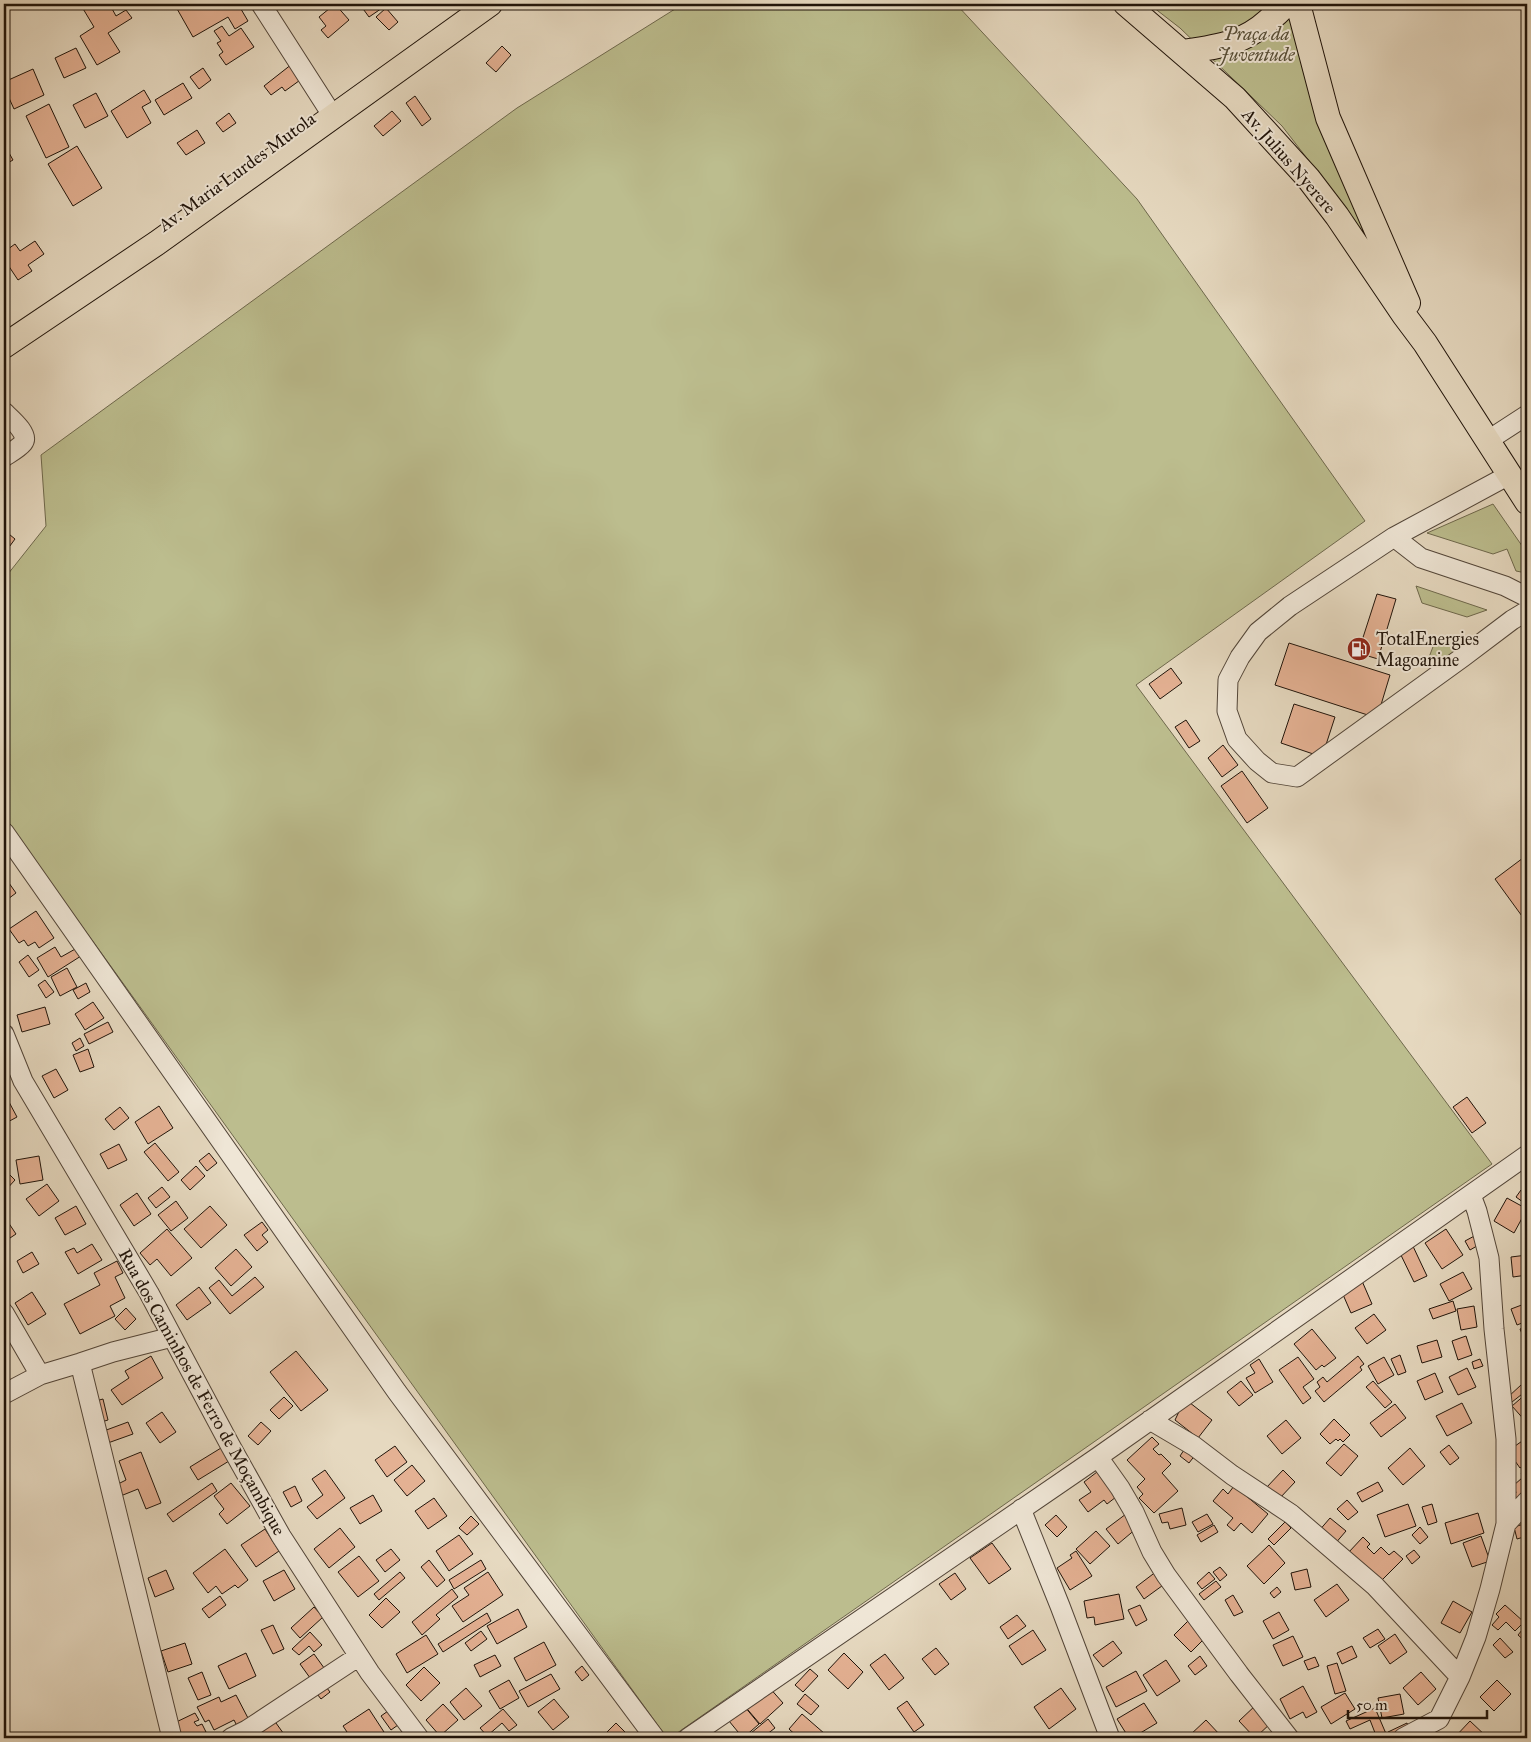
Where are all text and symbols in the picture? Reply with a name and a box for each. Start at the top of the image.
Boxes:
park label: Praça da Juventude [1216,23,1296,66]
street label: Av. Julius Nyerere [1236,103,1341,219]
street label: Av. Maria Lurdes Mutola [153,107,320,237]
place label: TotalEnergies Magoanine [1376,628,1479,672]
fuel station icon: TotalEnergies Magoanine [1346,636,1372,662]
street label: Rua dos Caminhos de Ferro de Moçambique [113,1245,290,1540]
scale bar [1348,1687,1487,1719]
text: 50 m [1356,1696,1388,1714]

